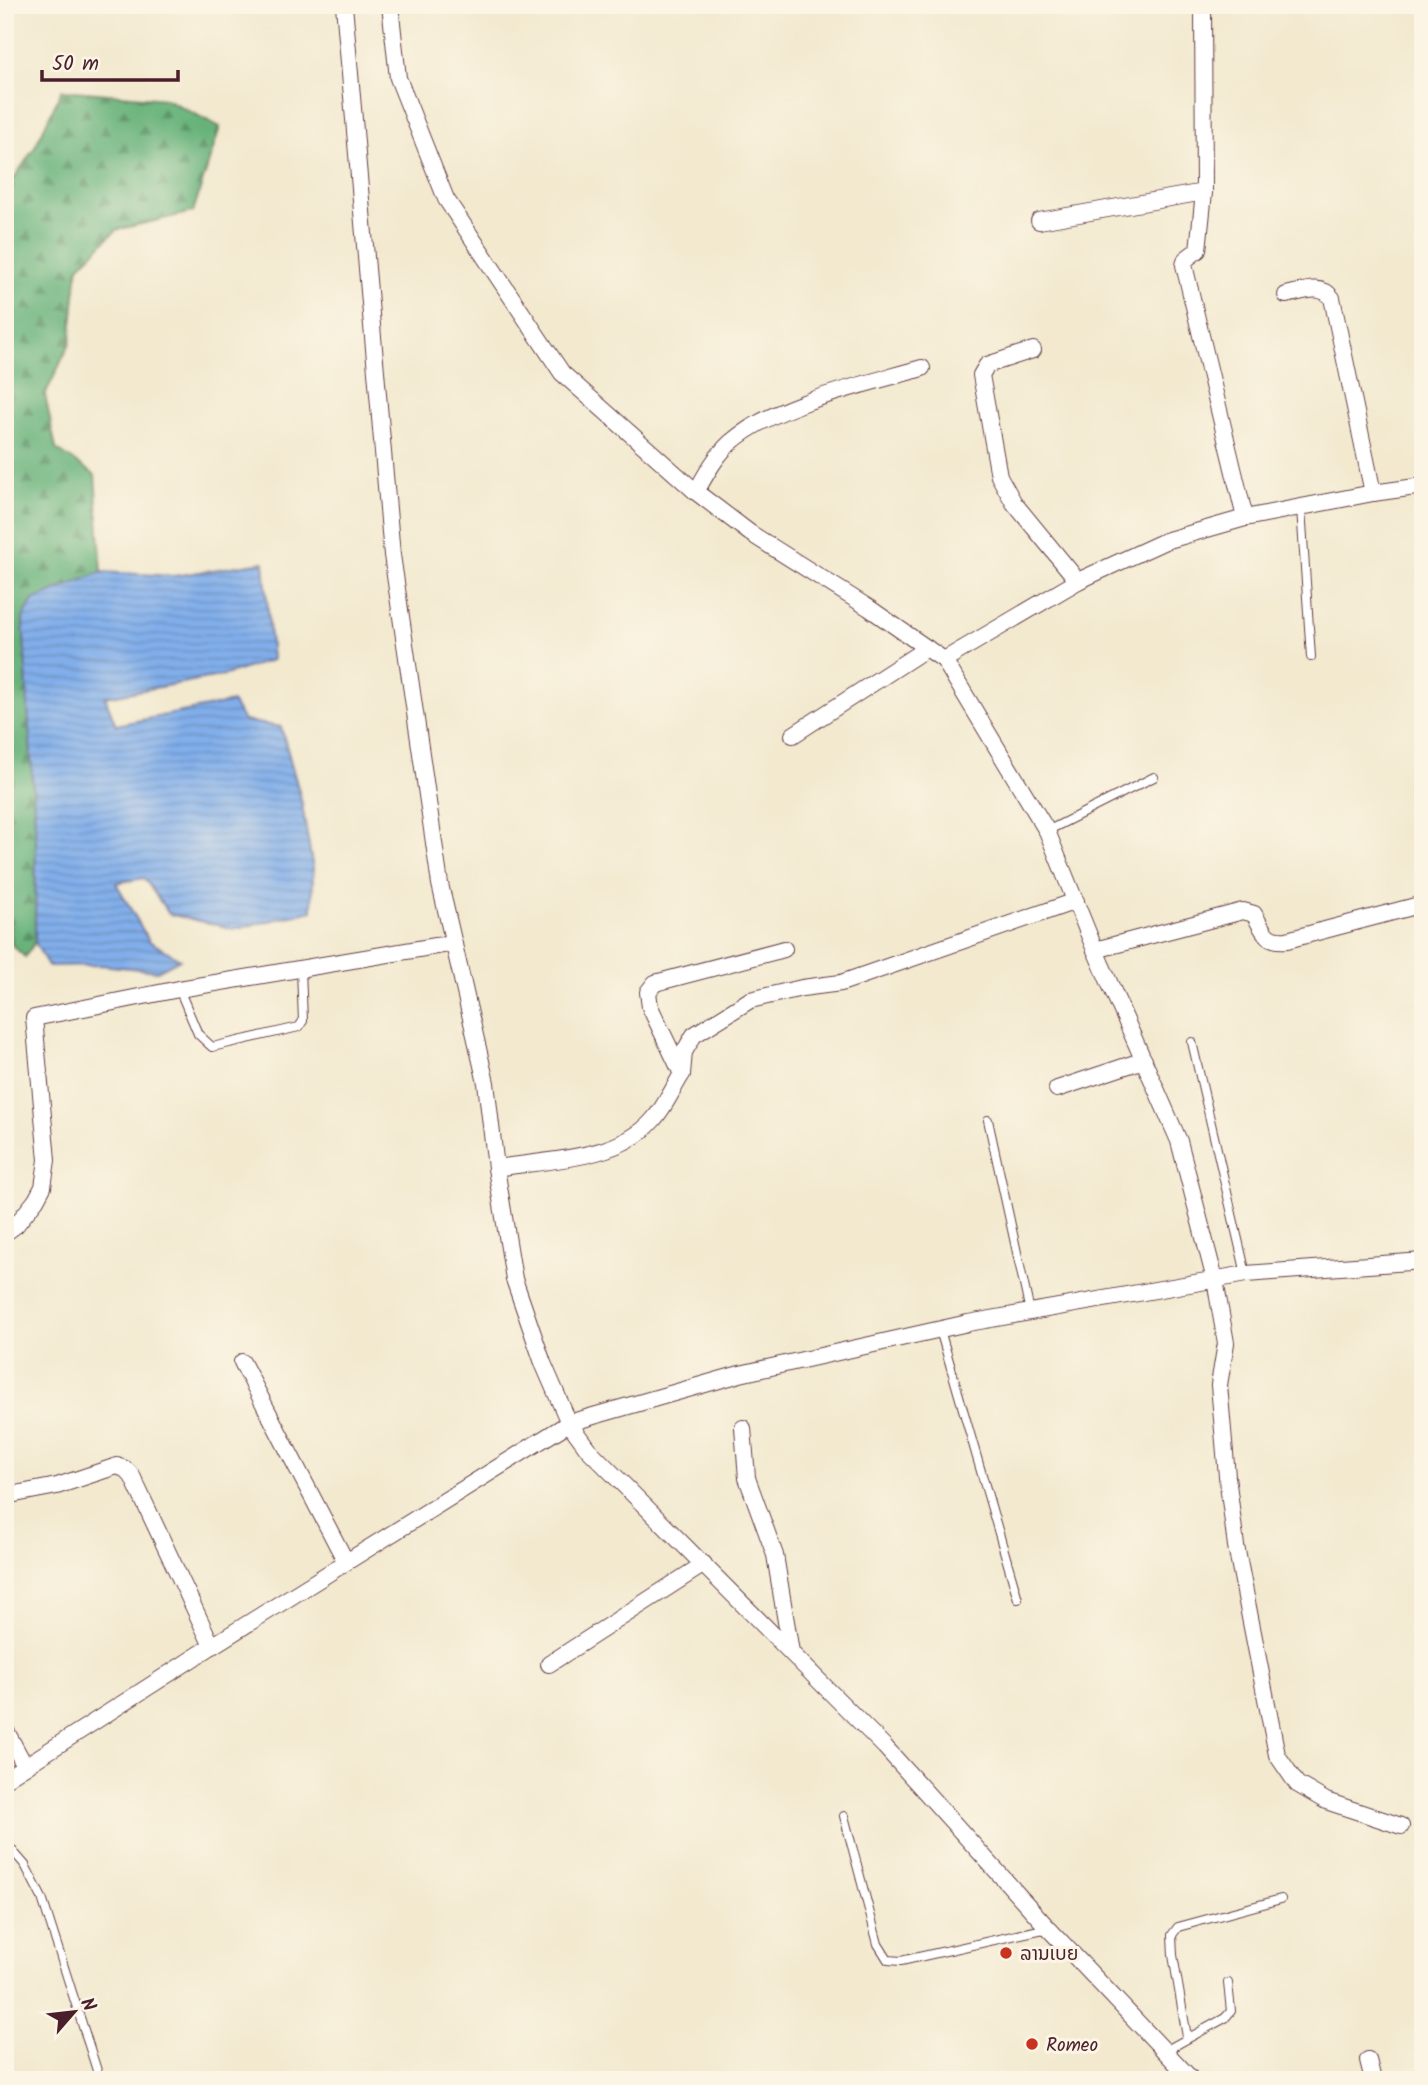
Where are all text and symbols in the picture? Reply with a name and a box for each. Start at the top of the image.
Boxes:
scale bar [42,38,178,82]
text: 50 m [52,48,99,81]
place label: ລານເບຍ [1020,1940,1078,1970]
marker: ລານເບຍ [998,1945,1014,1961]
north arrow [38,1976,108,2046]
text: N [71,1993,103,2017]
place label: Romeo [1046,2031,1098,2061]
marker: Romeo [1024,2036,1040,2052]

